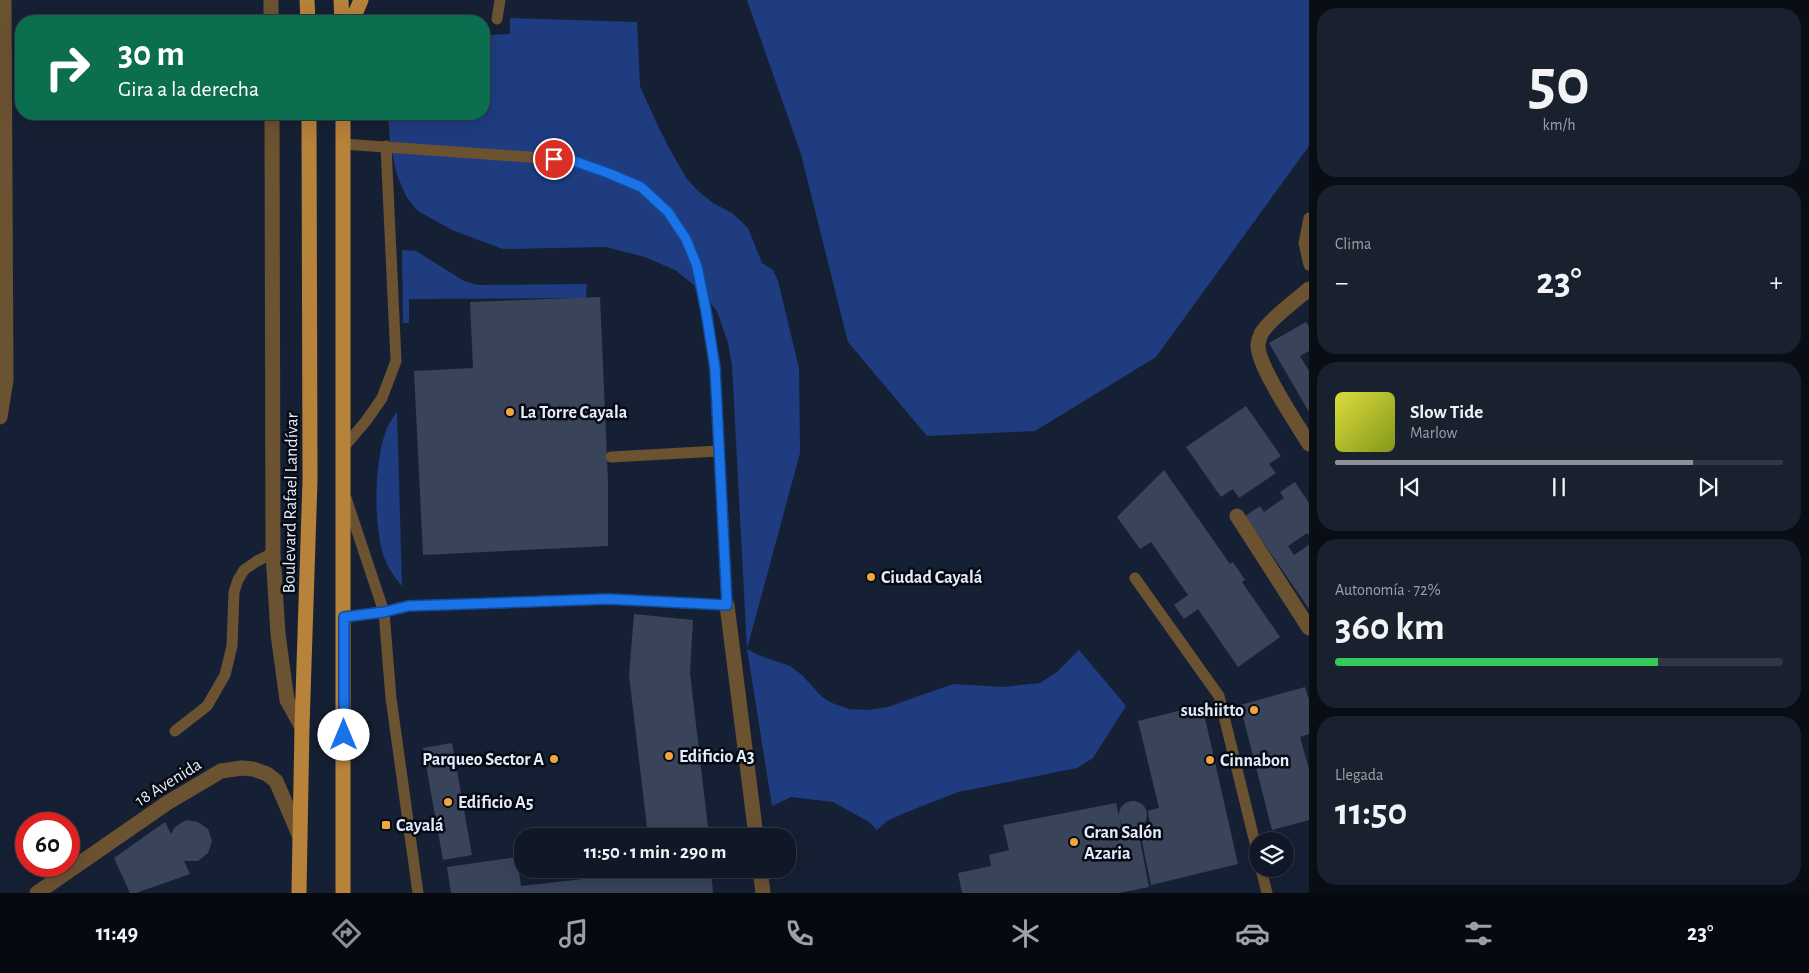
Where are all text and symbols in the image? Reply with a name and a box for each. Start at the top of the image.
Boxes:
icon: right [35,35,100,100]
text: 30 m [118,37,185,72]
text: 50 [1528,51,1590,116]
text: Gira a la derecha [118,78,259,100]
text: km/h [1542,117,1576,133]
pin [533,138,575,180]
icon: arrive [540,145,568,173]
text: Clima [1335,236,1371,252]
text: 23° [1536,263,1582,301]
text: − [1335,269,1348,297]
text: + [1770,269,1783,297]
text: Slow Tide [1410,403,1483,422]
place label: La Torre Cayala [520,404,628,422]
marker: La Torre Cayala [504,406,516,418]
street label: Boulevard Rafael Landívar [280,412,302,594]
text: Marlow [1410,425,1457,441]
icon: previous [1396,473,1424,501]
icon: pause [1545,473,1573,501]
icon: next [1694,473,1722,501]
place label: Ciudad Cayalá [881,569,983,587]
marker: Ciudad Cayalá [865,571,877,583]
text: Autonomía · 72% [1335,582,1441,598]
text: 360 km [1335,609,1445,647]
place label: sushiitto [1181,702,1244,720]
marker: sushiitto [1248,704,1260,716]
position arrow [317,708,369,760]
place label: Edificio A3 [679,748,755,766]
marker: Edificio A3 [663,750,675,762]
place label: Parqueo Sector A [422,751,544,769]
place label: Cinnabon [1220,752,1289,770]
marker: Parqueo Sector A [548,753,560,765]
marker: Cinnabon [1204,754,1216,766]
street label: 18 Avenida [132,755,205,810]
text: Llegada [1335,767,1383,783]
place label: Edificio A5 [458,794,534,812]
text: 11:50 [1335,794,1407,832]
marker: Edificio A5 [442,796,454,808]
speed limit sign: 60 [15,812,80,877]
place label: Cayalá [396,817,444,835]
marker: Cayalá [380,819,392,831]
place label: Gran Salón Azaria [1084,824,1162,863]
map controls [1249,832,1294,877]
button: layers [1249,832,1294,877]
marker: Gran Salón Azaria [1068,836,1080,848]
text: 11:50 · 1 min · 290 m [584,843,726,862]
icon: directions [329,916,364,951]
icon: music [556,916,591,951]
icon: phone [782,916,817,951]
icon: climate [1008,916,1043,951]
icon: car [1235,916,1270,951]
icon: filters [1461,916,1496,951]
text: 11:49 [96,922,138,944]
text: 23° [1687,922,1713,944]

